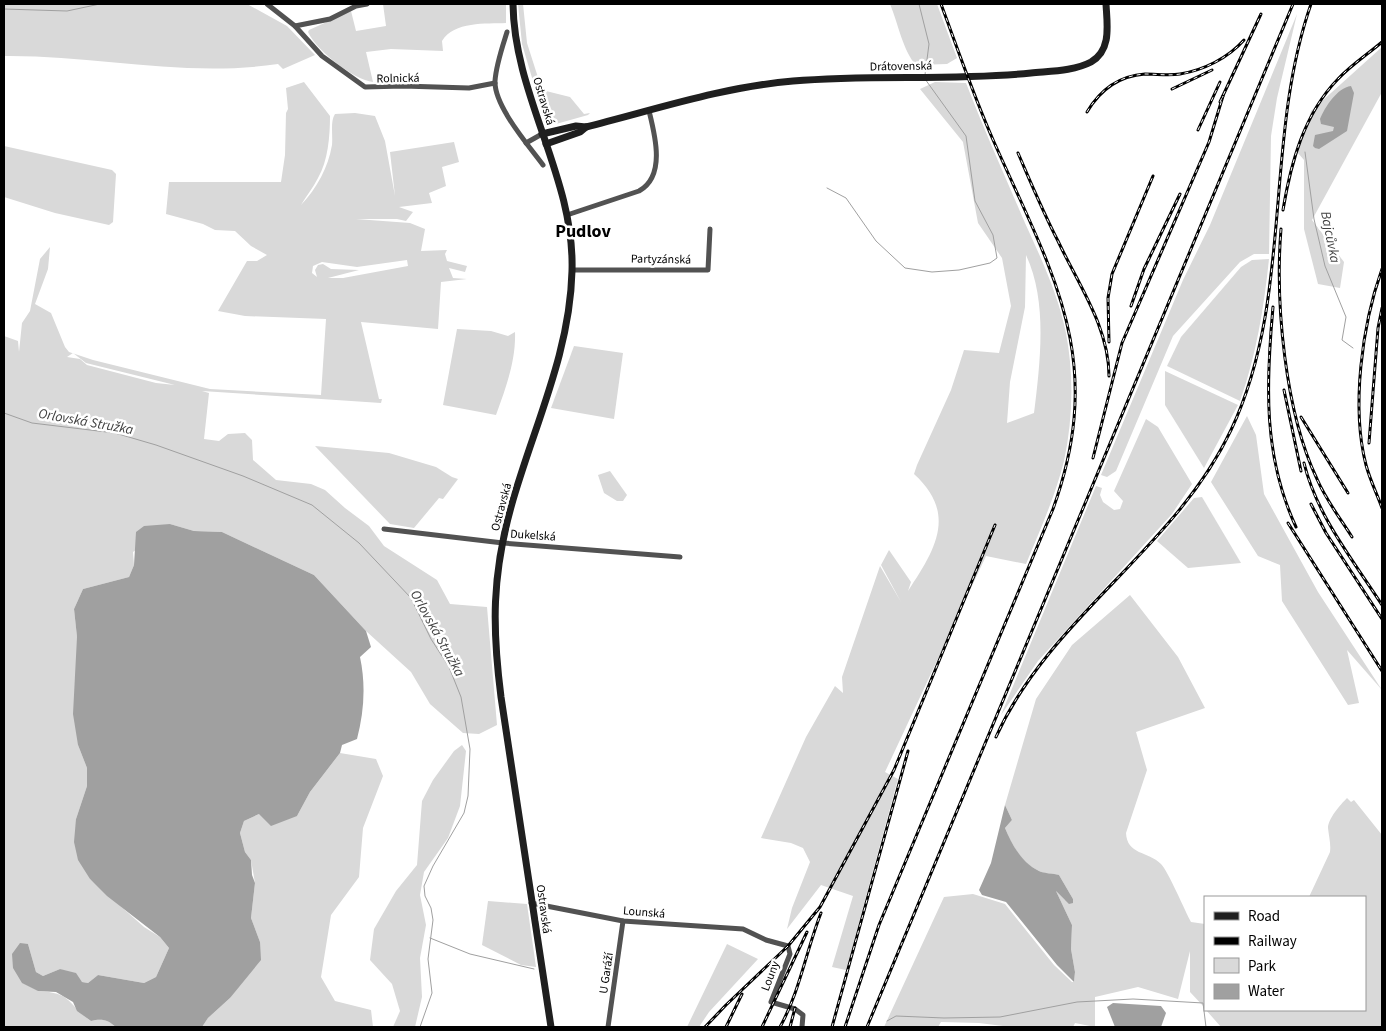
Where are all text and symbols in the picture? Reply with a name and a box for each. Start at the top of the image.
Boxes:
street label: Drátovenská [870,57,932,76]
street label: Rolnická [376,70,420,87]
street label: Ostravská [528,75,559,127]
water label: Bajcůvka [1315,210,1345,265]
district label: Pudlov [555,219,611,244]
street label: Partyzánská [631,250,691,269]
water label: Orlovská Stružka [37,404,135,440]
street label: Ostravská [487,481,516,533]
street label: Dukelská [510,525,556,546]
water label: Orlovská Stružka [405,587,469,681]
street label: Ostravská [532,884,555,935]
legend [1204,896,1366,1011]
street label: Lounská [622,902,666,923]
text: Road [1248,906,1280,927]
text: Railway [1248,931,1297,952]
street label: U Garáží [595,950,618,995]
text: Park [1248,956,1277,977]
street label: Louny [757,958,784,994]
text: Water [1248,981,1285,1002]

